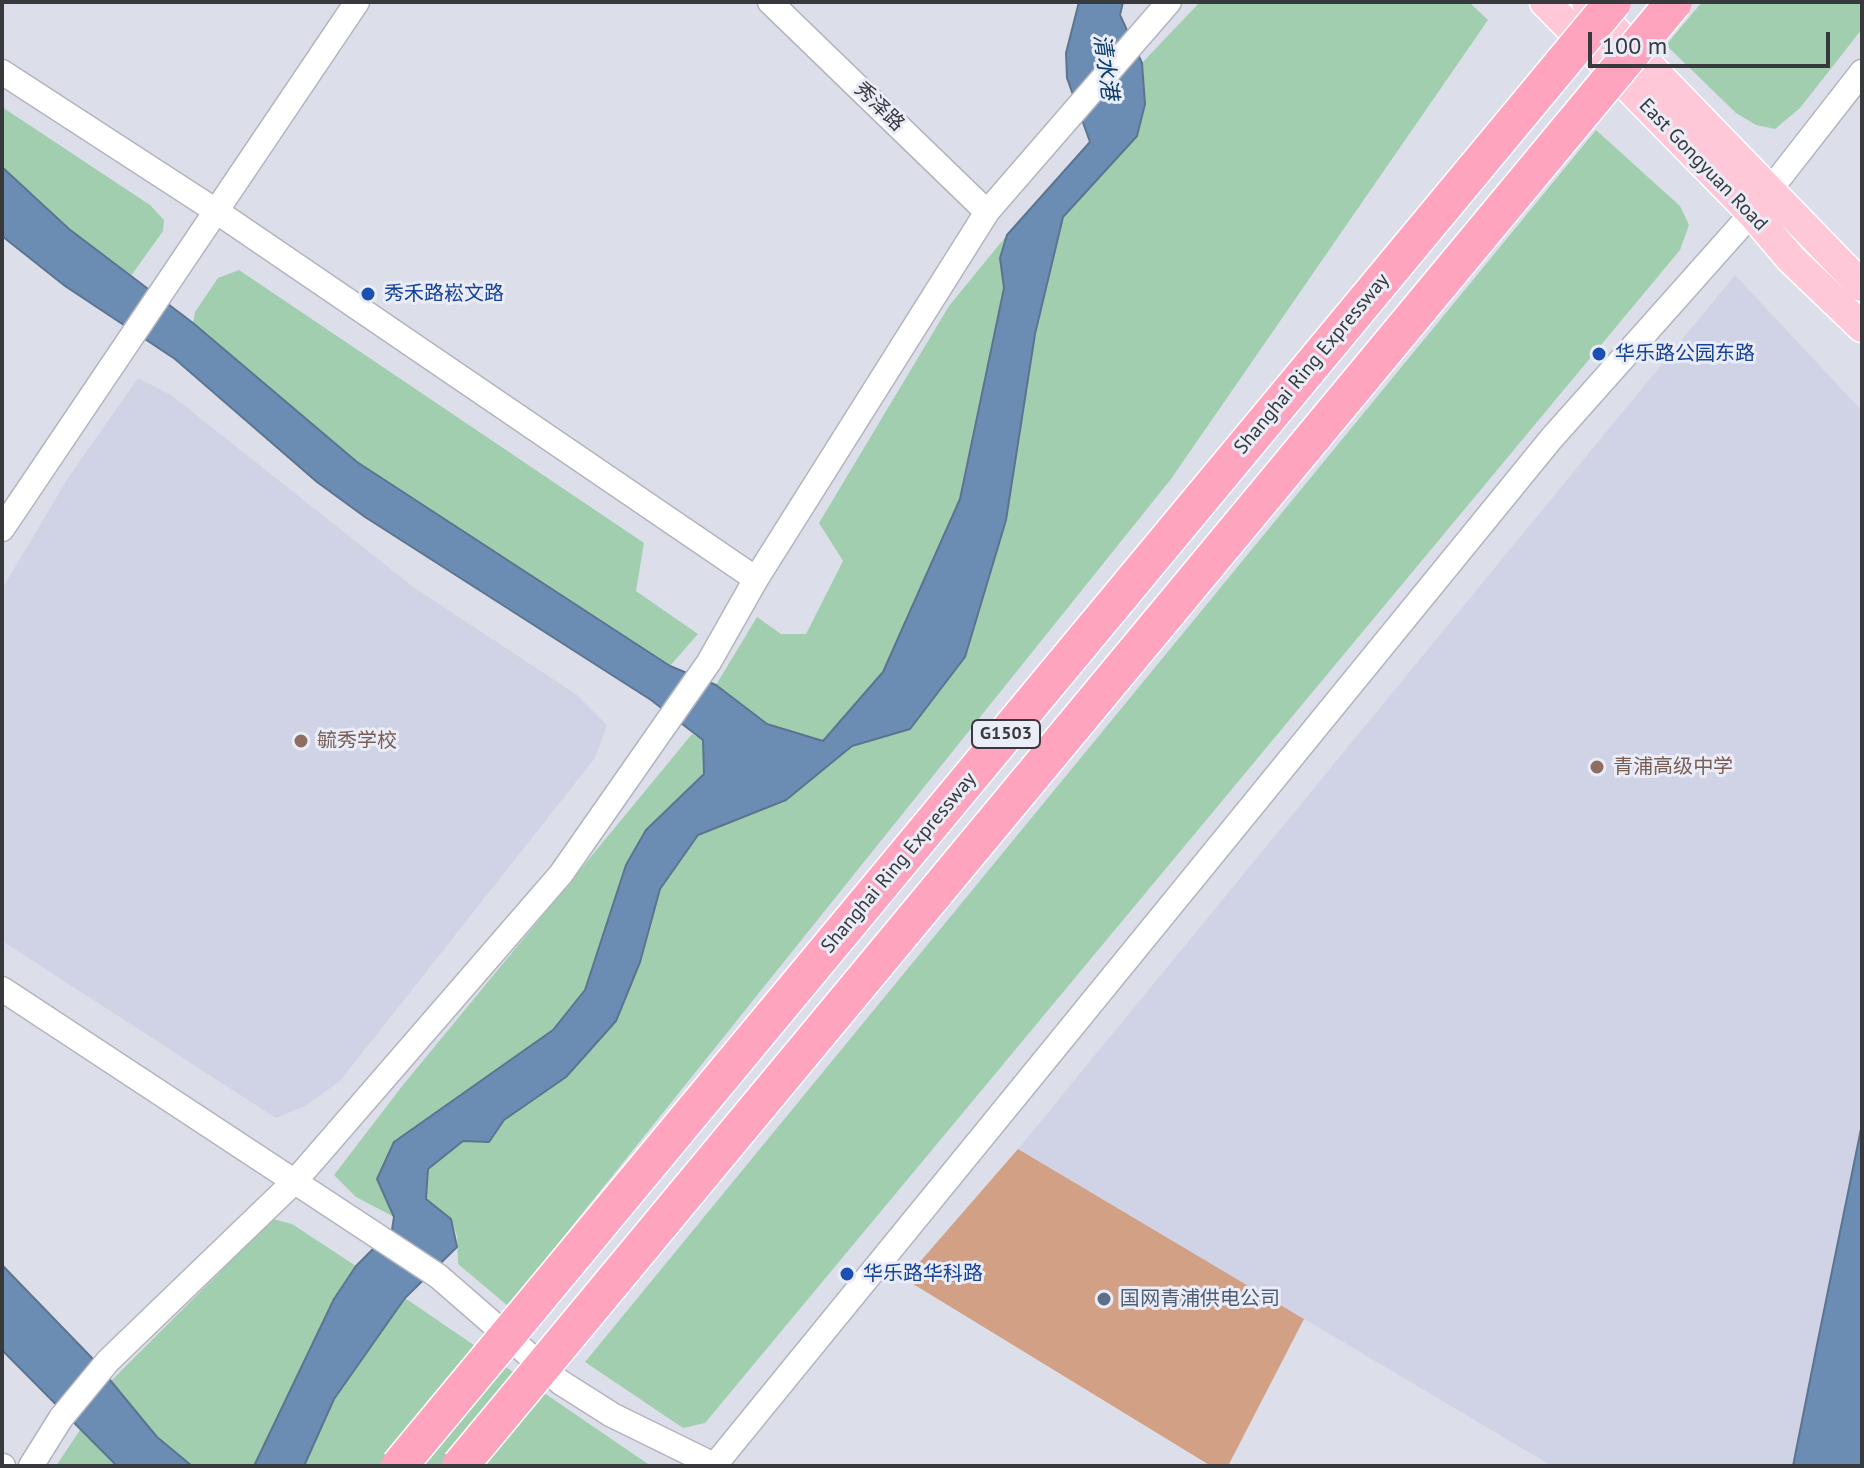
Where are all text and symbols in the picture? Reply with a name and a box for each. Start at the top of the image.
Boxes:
scale bar [1592,16,1834,66]
text: 100 m [1602,30,1667,61]
water label: 清水港 [1087,32,1123,102]
street label: 秀泽路 [849,78,909,136]
street label: East Gongyuan Road [1634,94,1772,236]
street label: Shanghai Ring Expressway [1229,269,1395,459]
place label: 秀禾路崧文路 [384,282,504,306]
marker: 秀禾路崧文路 [359,285,377,303]
place label: 华乐路公园东路 [1615,342,1755,366]
marker: 华乐路公园东路 [1590,345,1608,363]
road number: G1503 [972,720,1040,748]
place label: 毓秀学校 [317,729,397,753]
marker: 毓秀学校 [292,732,310,750]
place label: 青浦高级中学 [1613,755,1733,779]
marker: 青浦高级中学 [1588,758,1606,776]
street label: Shanghai Ring Expressway [816,768,982,958]
place label: 华乐路华科路 [863,1262,983,1286]
marker: 华乐路华科路 [838,1265,856,1283]
place label: 国网青浦供电公司 [1120,1287,1280,1311]
marker: 国网青浦供电公司 [1095,1290,1113,1308]

